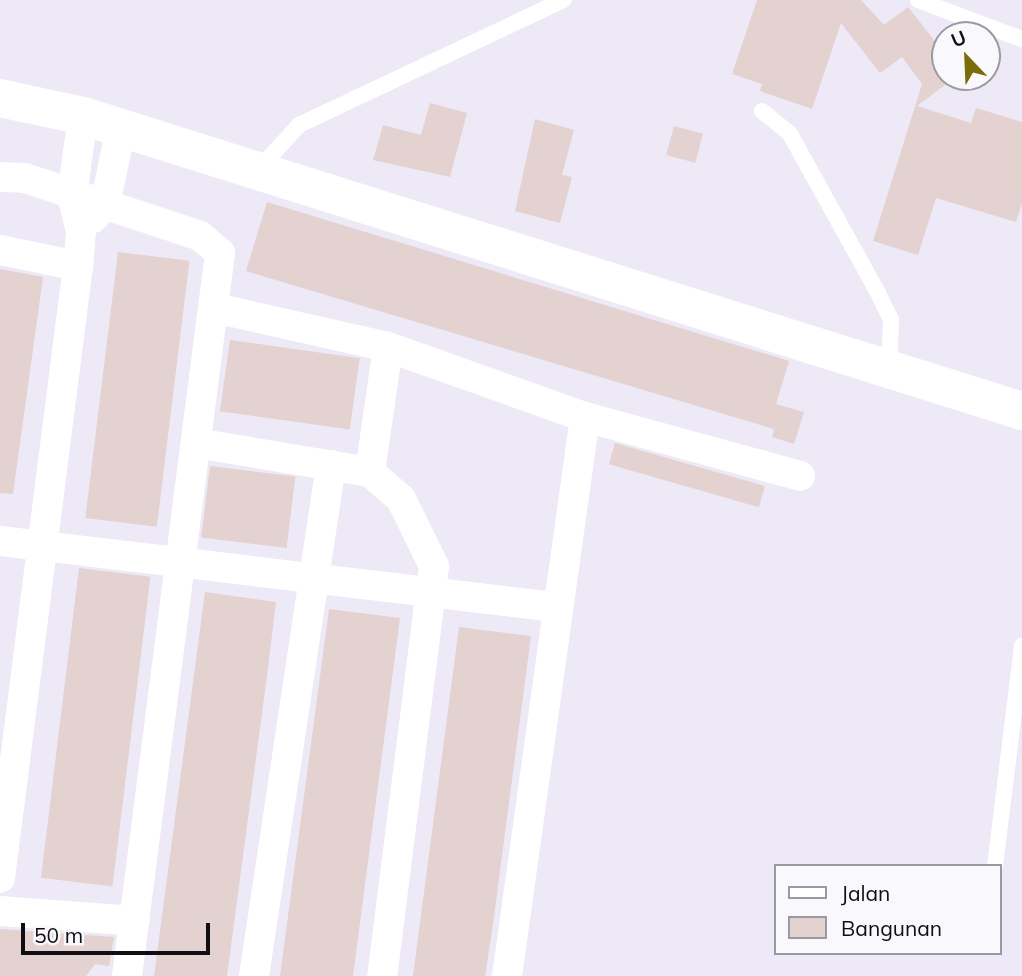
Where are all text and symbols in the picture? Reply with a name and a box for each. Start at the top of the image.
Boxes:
north arrow [931,21,1001,91]
text: U [947,25,970,52]
legend [774,864,1001,955]
text: Jalan [841,880,890,906]
scale bar [24,909,214,953]
text: Bangunan [841,915,942,941]
text: 50 m [34,922,83,948]

